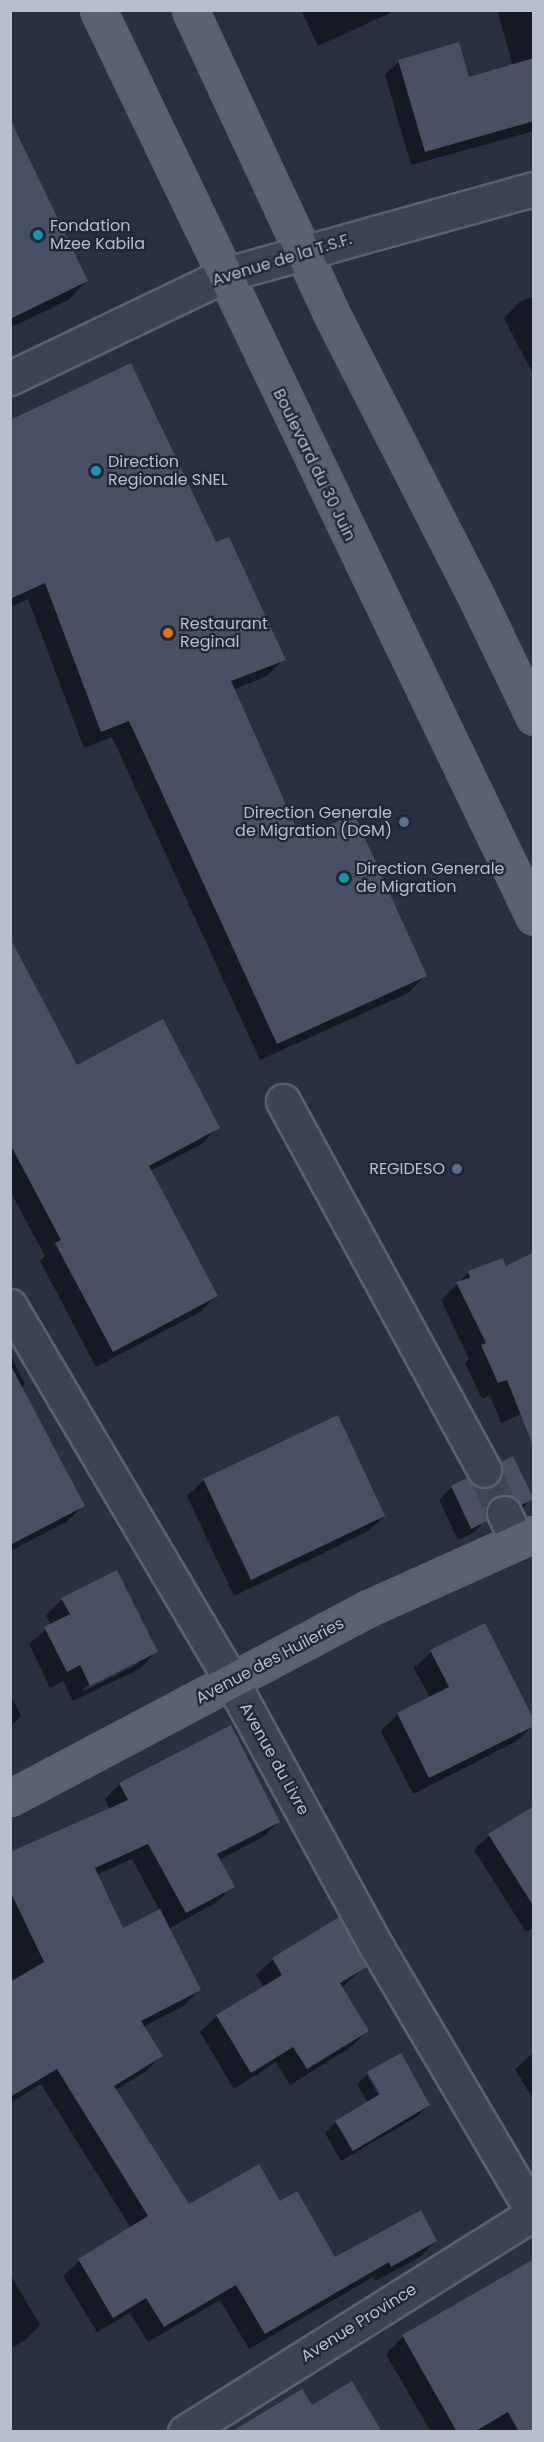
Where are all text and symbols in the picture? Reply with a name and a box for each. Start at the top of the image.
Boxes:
place label: Fondation Mzee Kabila [50,216,145,254]
marker: Fondation Mzee Kabila [31,228,45,242]
street label: Avenue de la T.S.F. [210,230,354,290]
street label: Boulevard du 30 Juin [269,386,359,544]
place label: Direction Regionale SNEL [108,452,228,490]
marker: Direction Regionale SNEL [89,464,103,478]
place label: Restaurant Reginal [180,614,268,652]
marker: Restaurant Reginal [161,626,175,640]
place label: Direction Generale de Migration (DGM) [235,803,392,841]
marker: Direction Generale de Migration (DGM) [397,815,411,829]
place label: Direction Generale de Migration [356,859,505,897]
marker: Direction Generale de Migration [337,871,351,885]
place label: REGIDESO [369,1159,445,1179]
marker: REGIDESO [450,1162,464,1176]
street label: Avenue des Huileries [193,1614,347,1708]
street label: Avenue du Livre [235,1700,313,1818]
street label: Avenue Province [298,2280,420,2366]

